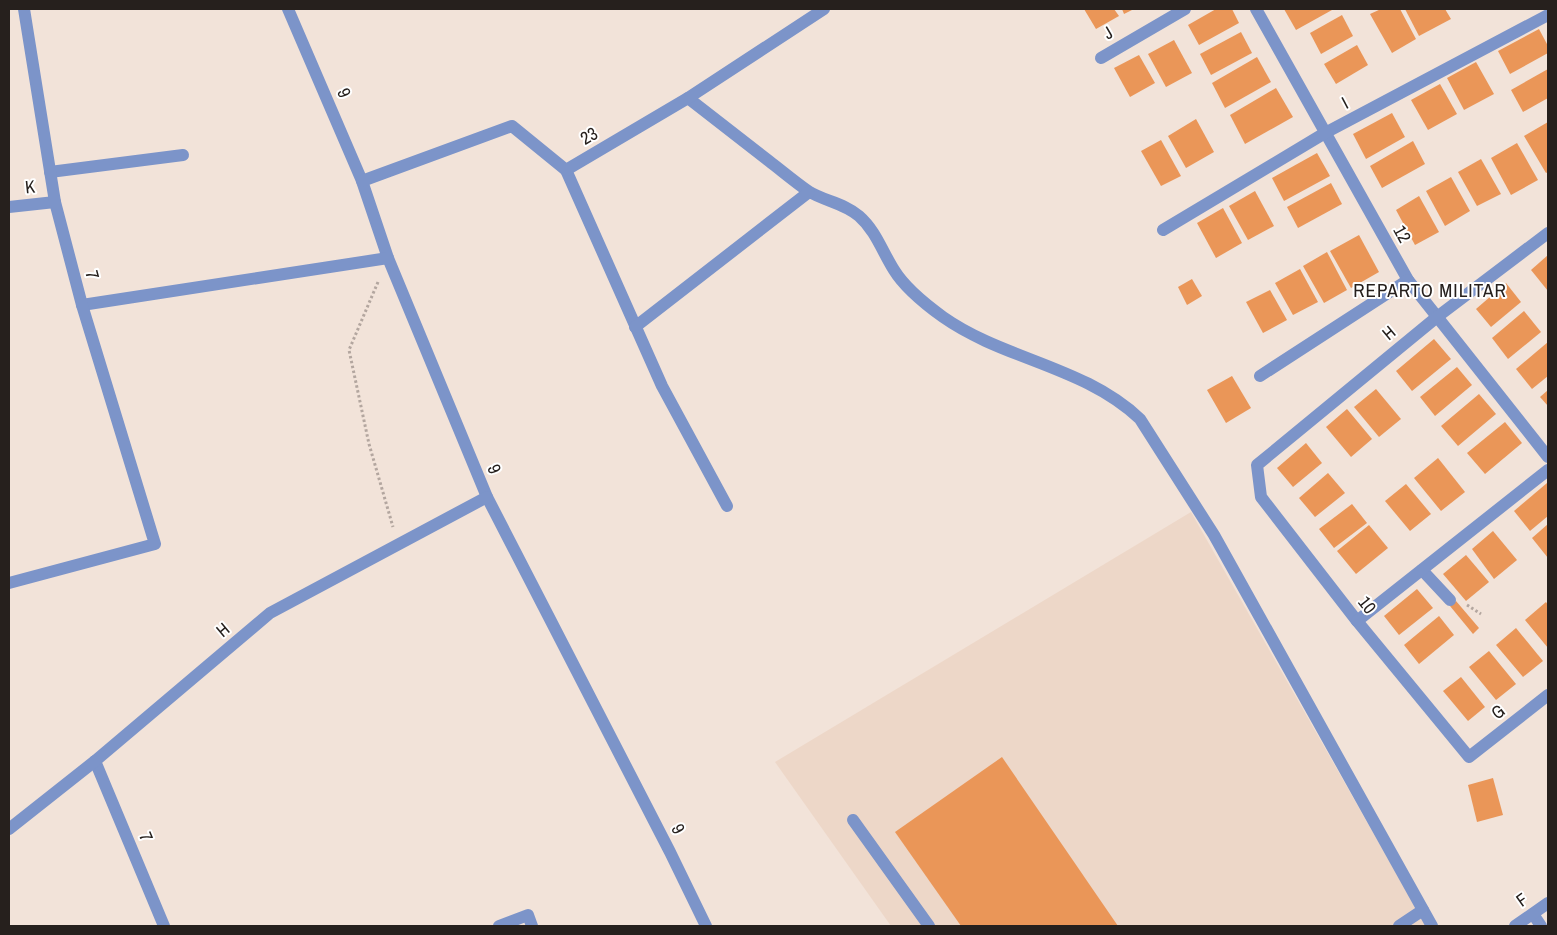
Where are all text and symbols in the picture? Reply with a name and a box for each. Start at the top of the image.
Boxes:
street label: J [1098,20,1117,45]
street label: 9 [331,84,358,101]
street label: I [1337,91,1352,115]
street label: 23 [575,121,602,150]
street label: K [24,174,36,199]
street label: 12 [1388,221,1417,247]
street label: 7 [79,268,106,282]
district label: REPARTO MILITAR [1353,277,1507,303]
street label: H [1377,320,1401,346]
street label: 9 [481,460,508,477]
street label: 10 [1352,591,1382,619]
street label: H [211,617,235,643]
street label: G [1485,698,1510,725]
street label: 9 [665,819,691,838]
street label: 7 [133,828,160,845]
street label: F [1511,887,1533,912]

